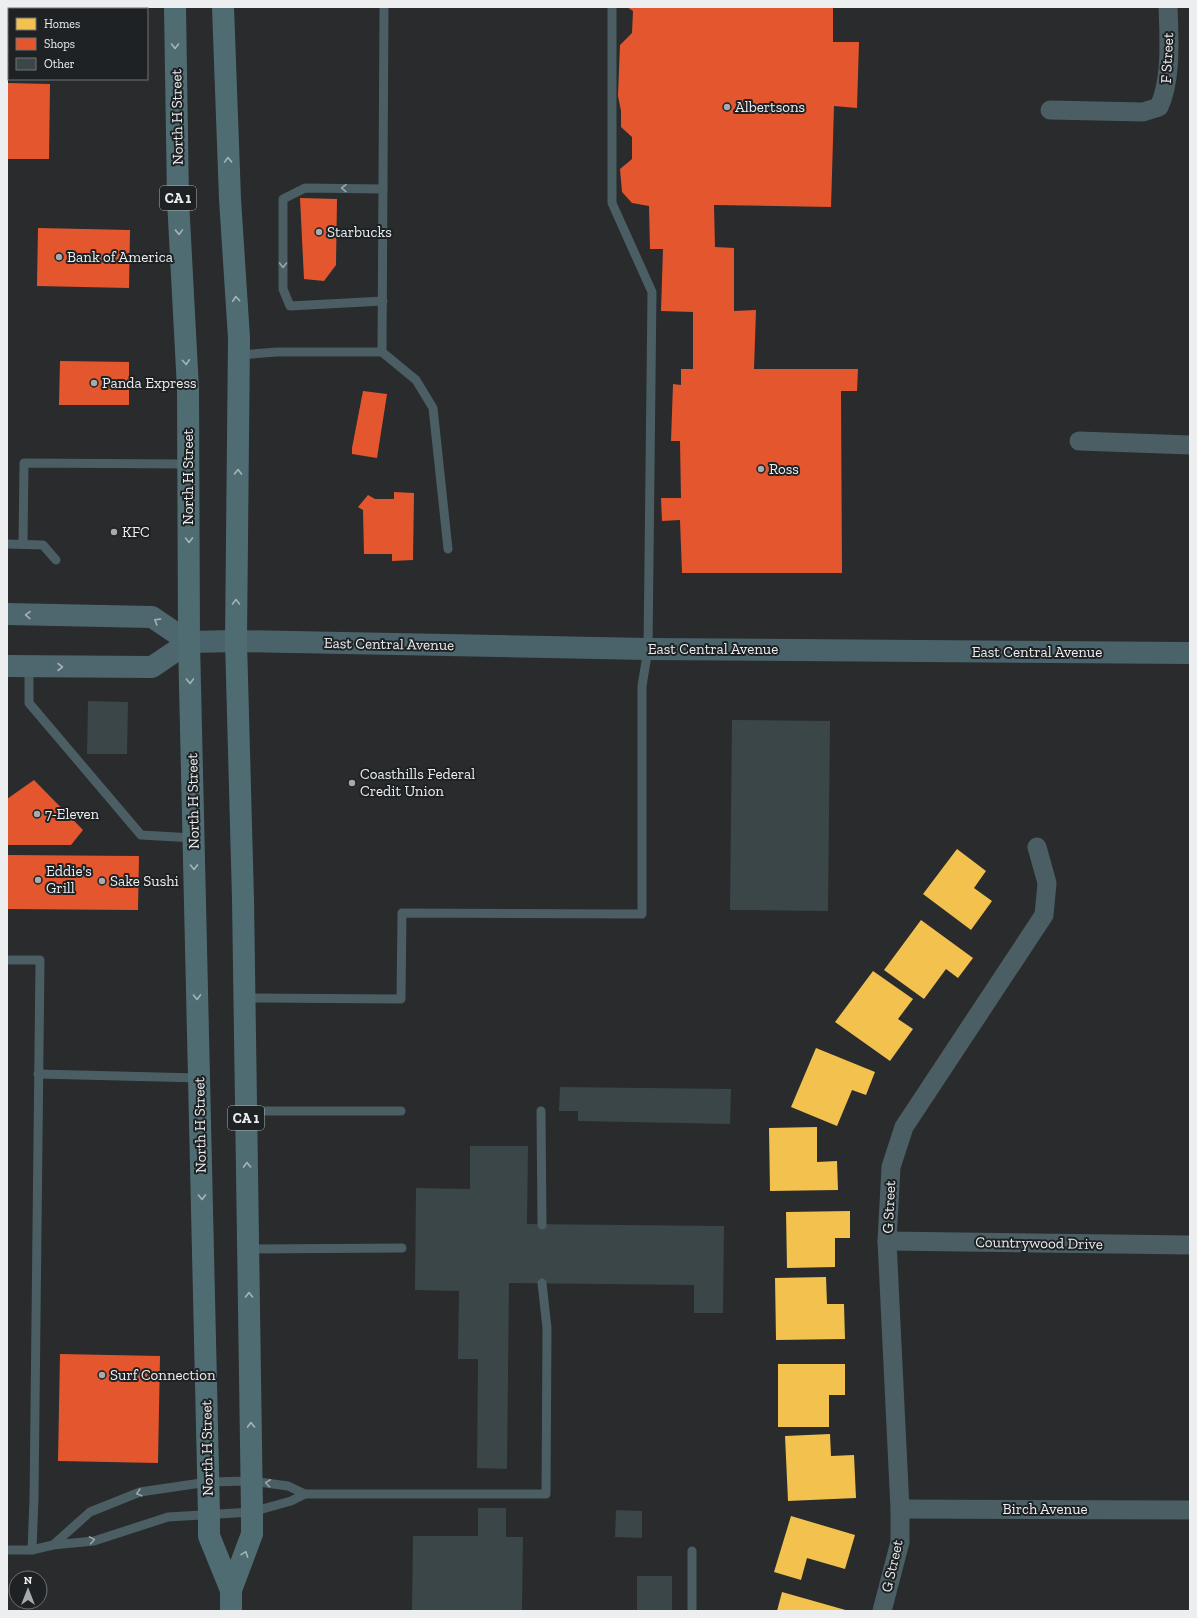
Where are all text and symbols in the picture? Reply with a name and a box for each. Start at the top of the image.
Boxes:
legend [8,8,148,80]
text: Homes [44,17,80,31]
street label: F Street [1157,32,1177,84]
text: Shops [44,37,75,51]
one-way arrow [171,43,180,49]
text: Other [44,57,75,71]
street label: North H Street [167,68,187,165]
place label: Albertsons [735,98,805,116]
marker: Albertsons [722,102,732,112]
one-way arrow [224,157,233,163]
one-way arrow [341,184,347,192]
road number: CA 1 [160,186,196,210]
place label: Starbucks [327,223,392,241]
marker: Starbucks [314,227,324,237]
one-way arrow [175,229,184,235]
place label: Bank of America [67,248,173,266]
marker: Bank of America [54,252,64,262]
one-way arrow [279,262,287,268]
one-way arrow [232,296,241,302]
one-way arrow [181,359,190,365]
place label: Panda Express [102,374,197,392]
marker: Panda Express [89,378,99,388]
street label: North H Street [179,428,197,525]
place label: Ross [769,460,799,478]
marker: Ross [756,464,766,474]
one-way arrow [234,469,242,475]
place label: KFC [122,523,150,541]
marker: KFC [109,527,119,537]
one-way arrow [185,537,193,543]
one-way arrow [232,599,241,605]
one-way arrow [25,610,31,619]
one-way arrow [154,618,161,625]
street label: East Central Avenue [324,634,454,654]
street label: East Central Avenue [648,640,778,658]
street label: East Central Avenue [972,643,1102,661]
one-way arrow [57,663,63,671]
one-way arrow [186,678,194,684]
street label: North H Street [183,752,203,849]
place label: Coasthills Federal Credit Union [360,765,475,800]
marker: Coasthills Federal Credit Union [347,778,357,788]
place label: 7-Eleven [45,805,100,823]
marker: 7-Eleven [32,809,42,819]
place label: Eddie's Grill [46,862,92,897]
one-way arrow [190,864,199,870]
place label: Sake Sushi [110,872,179,890]
marker: Eddie's Grill [33,875,43,885]
marker: Sake Sushi [97,876,107,886]
one-way arrow [193,994,201,1000]
street label: North H Street [190,1076,210,1173]
road number: CA 1 [228,1106,264,1130]
one-way arrow [243,1162,251,1168]
street label: G Street [879,1179,899,1234]
one-way arrow [198,1194,206,1200]
street label: Countrywood Drive [975,1233,1103,1253]
one-way arrow [245,1292,253,1298]
place label: Surf Connection [110,1366,216,1384]
marker: Surf Connection [97,1370,107,1380]
street label: North H Street [197,1399,217,1496]
one-way arrow [247,1422,255,1428]
one-way arrow [265,1479,271,1488]
one-way arrow [136,1488,143,1497]
street label: Birch Avenue [1002,1500,1088,1518]
one-way arrow [89,1537,95,1545]
street label: G Street [877,1538,907,1594]
one-way arrow [240,1550,248,1557]
north arrow [8,1570,48,1610]
text: N [24,1574,33,1587]

